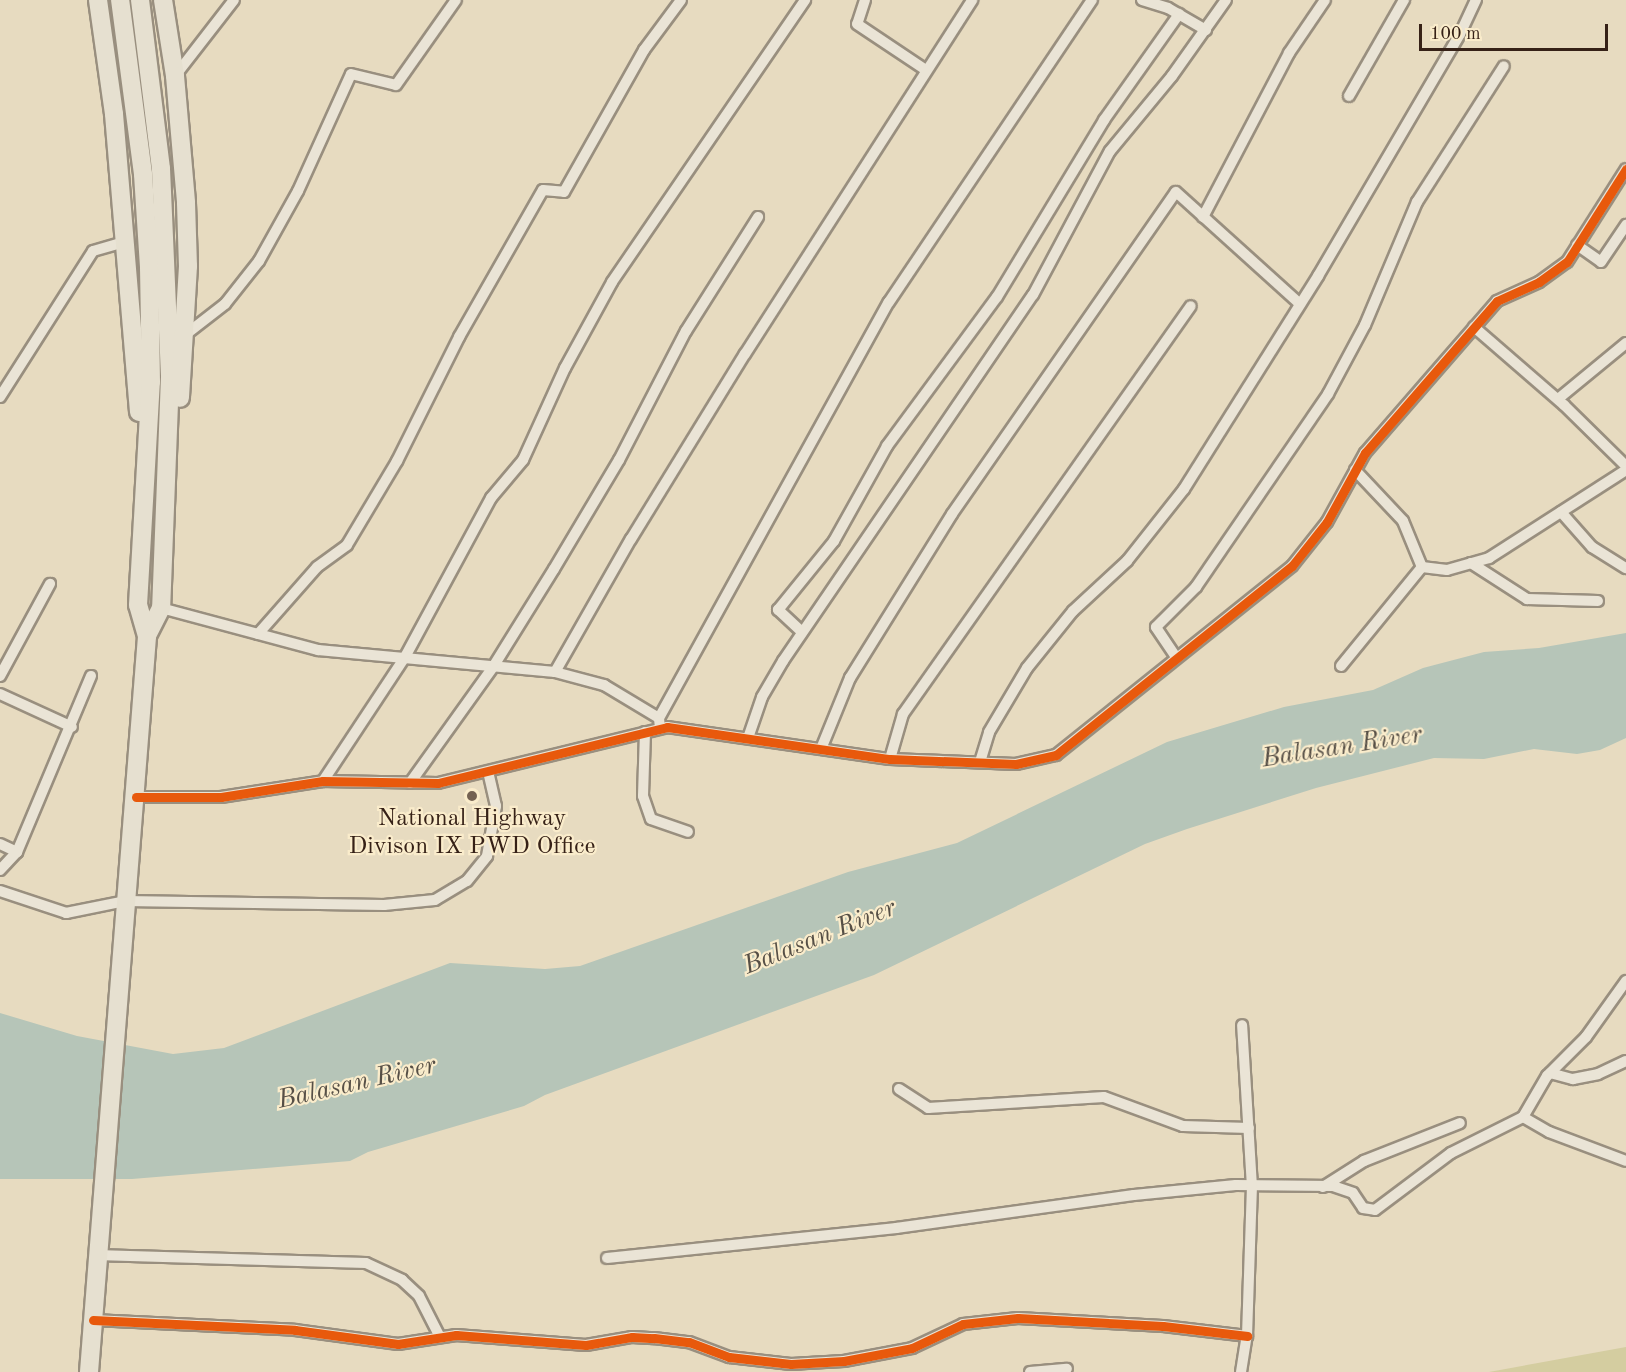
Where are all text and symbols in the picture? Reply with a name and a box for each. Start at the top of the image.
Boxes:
scale bar [1422,12,1611,50]
text: 100 m [1430,25,1481,43]
water label: Balasan River [1260,720,1424,776]
marker: National Highway Divison IX PWD Office [465,789,479,803]
place label: National Highway Divison IX PWD Office [349,806,595,862]
water label: Balasan River [739,893,901,983]
water label: Balasan River [275,1051,439,1117]

